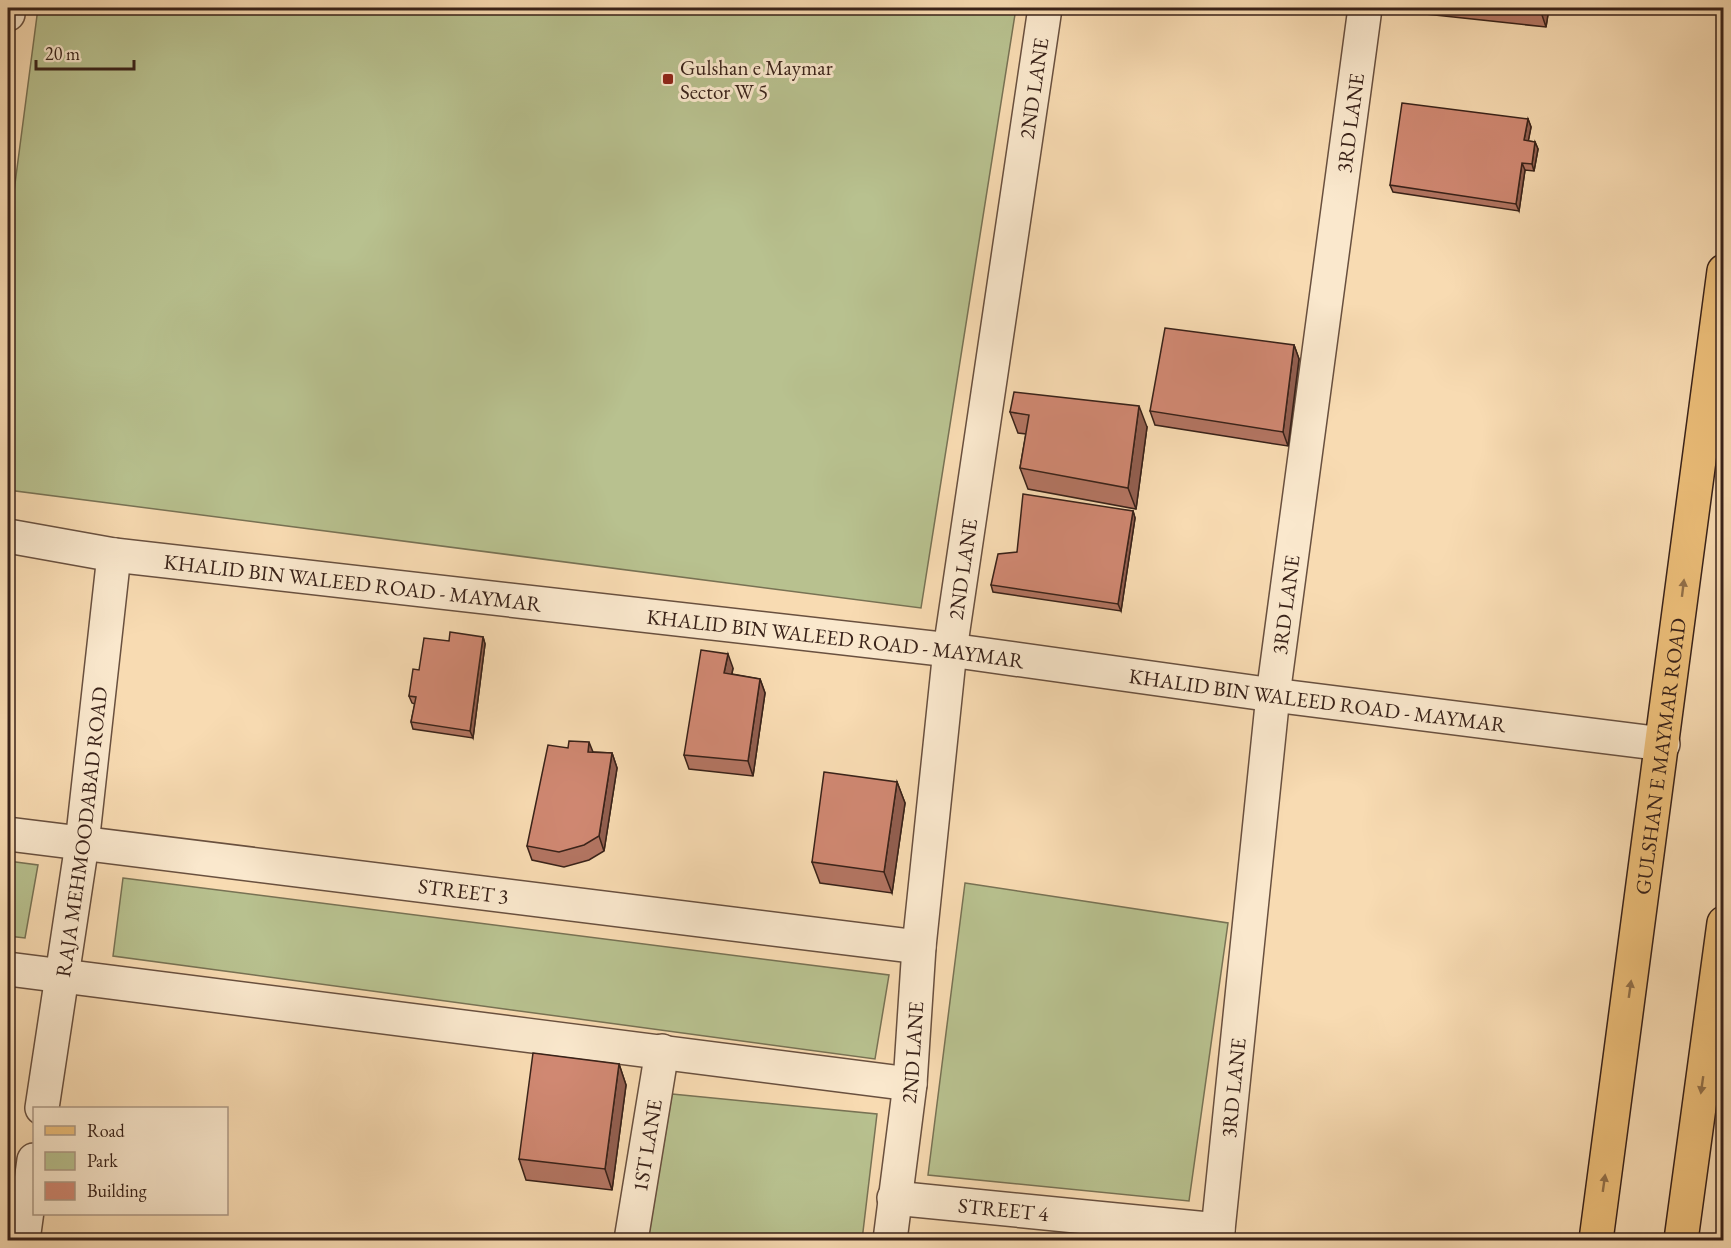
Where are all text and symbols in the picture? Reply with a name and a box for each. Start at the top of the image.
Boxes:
scale bar [36,33,134,71]
street label: 2ND LANE [1012,36,1054,141]
text: 20 m [45,42,80,65]
place label: Gulshan e Maymar Sector W 5 [680,54,833,105]
street label: 3RD LANE [1330,71,1370,175]
marker: Gulshan e Maymar Sector W 5 [661,72,675,86]
street label: 2ND LANE [941,516,983,622]
street label: KHALID BIN WALEED ROAD - MAYMAR [162,547,544,617]
street label: 3RD LANE [1265,553,1305,656]
one-way arrow [1678,578,1687,597]
street label: KHALID BIN WALEED ROAD - MAYMAR [645,602,1027,674]
street label: GULSHAN E MAYMAR ROAD [1628,616,1692,896]
street label: KHALID BIN WALEED ROAD - MAYMAR [1127,662,1509,738]
street label: RAJA MEHMOODABAD ROAD [49,685,113,979]
street label: STREET 3 [417,872,510,909]
one-way arrow [1625,980,1634,999]
street label: 2ND LANE [894,1000,929,1105]
street label: 3RD LANE [1214,1036,1251,1139]
one-way arrow [1697,1076,1706,1095]
street label: 1ST LANE [626,1097,667,1194]
legend [33,1107,228,1215]
text: Road [87,1119,126,1142]
text: Park [87,1149,118,1172]
one-way arrow [1599,1173,1608,1192]
text: Building [87,1179,147,1202]
street label: STREET 4 [957,1191,1051,1227]

